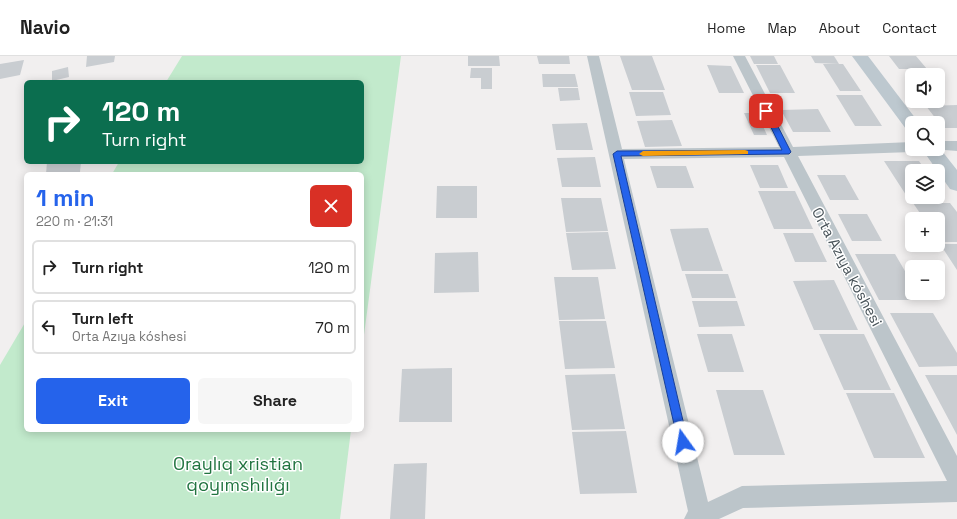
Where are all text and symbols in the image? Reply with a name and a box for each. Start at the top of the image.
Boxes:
text: Navio [20,15,70,40]
text: Home [707,19,745,37]
text: Map [767,19,797,37]
text: About [819,19,860,37]
text: Contact [882,19,937,37]
map controls [905,68,945,300]
button: sound [905,68,945,108]
text: 120 m [102,93,180,129]
pin [749,94,783,128]
icon: right [36,96,88,148]
icon: arrive [755,100,777,122]
button: search [905,116,945,156]
text: Turn right [102,128,186,151]
button: layers [905,164,945,204]
text: 1 min [36,182,95,213]
button: close [310,185,352,227]
street label: Orta Azıya kóshesi [808,204,887,329]
button: + [905,212,945,252]
text: 220 m · 21:31 [36,213,113,230]
icon: right [38,256,60,278]
text: Turn right [72,258,143,277]
text: 120 m [308,258,350,277]
button: − [905,260,945,300]
text: Turn left [72,309,134,328]
icon: left [38,316,60,338]
text: 70 m [315,318,350,337]
text: Orta Azıya kóshesi [72,328,186,345]
button: Exit [36,378,190,424]
button: Share [198,378,352,424]
position arrow [662,421,704,463]
park label: Oraylıq xristian qoyımshılıǵı [173,452,303,496]

